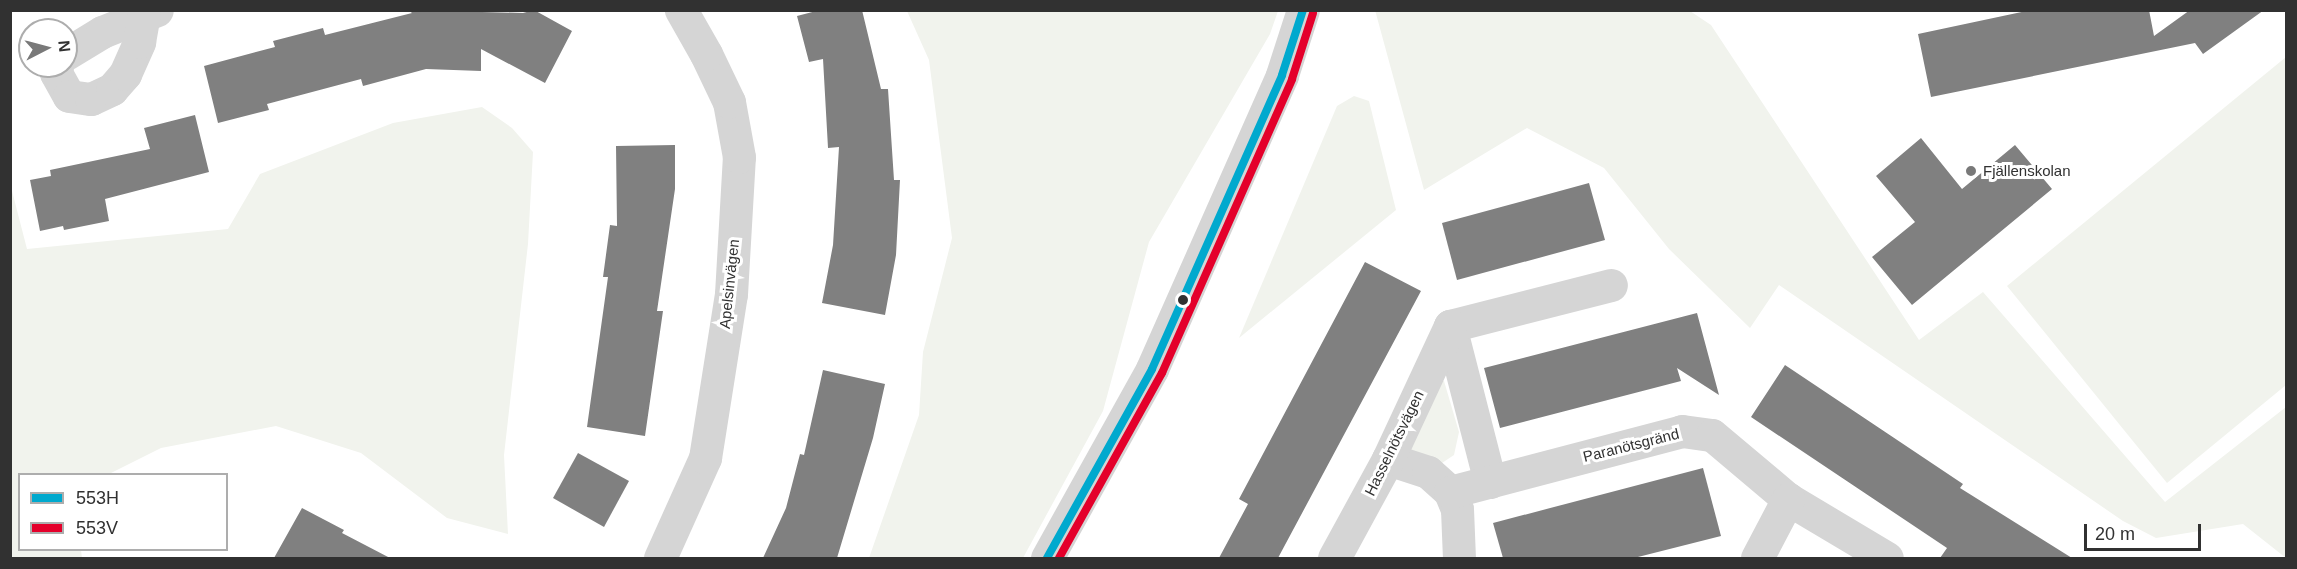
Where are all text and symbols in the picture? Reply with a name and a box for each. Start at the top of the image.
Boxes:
north arrow [18,18,78,78]
text: N [55,40,73,53]
place label: Fjällenskolan [1983,162,2071,180]
marker: Fjällenskolan [1964,164,1978,178]
street label: Apelsinvägen [715,238,743,330]
unlabelled marker [1177,294,1189,306]
street label: Hasselnötsvägen [1361,387,1427,499]
street label: Paranötsgränd [1581,424,1681,466]
legend [18,473,228,551]
text: 553H [76,488,119,508]
scale bar [2087,512,2204,550]
text: 553V [76,518,118,538]
text: 20 m [2095,524,2135,544]

